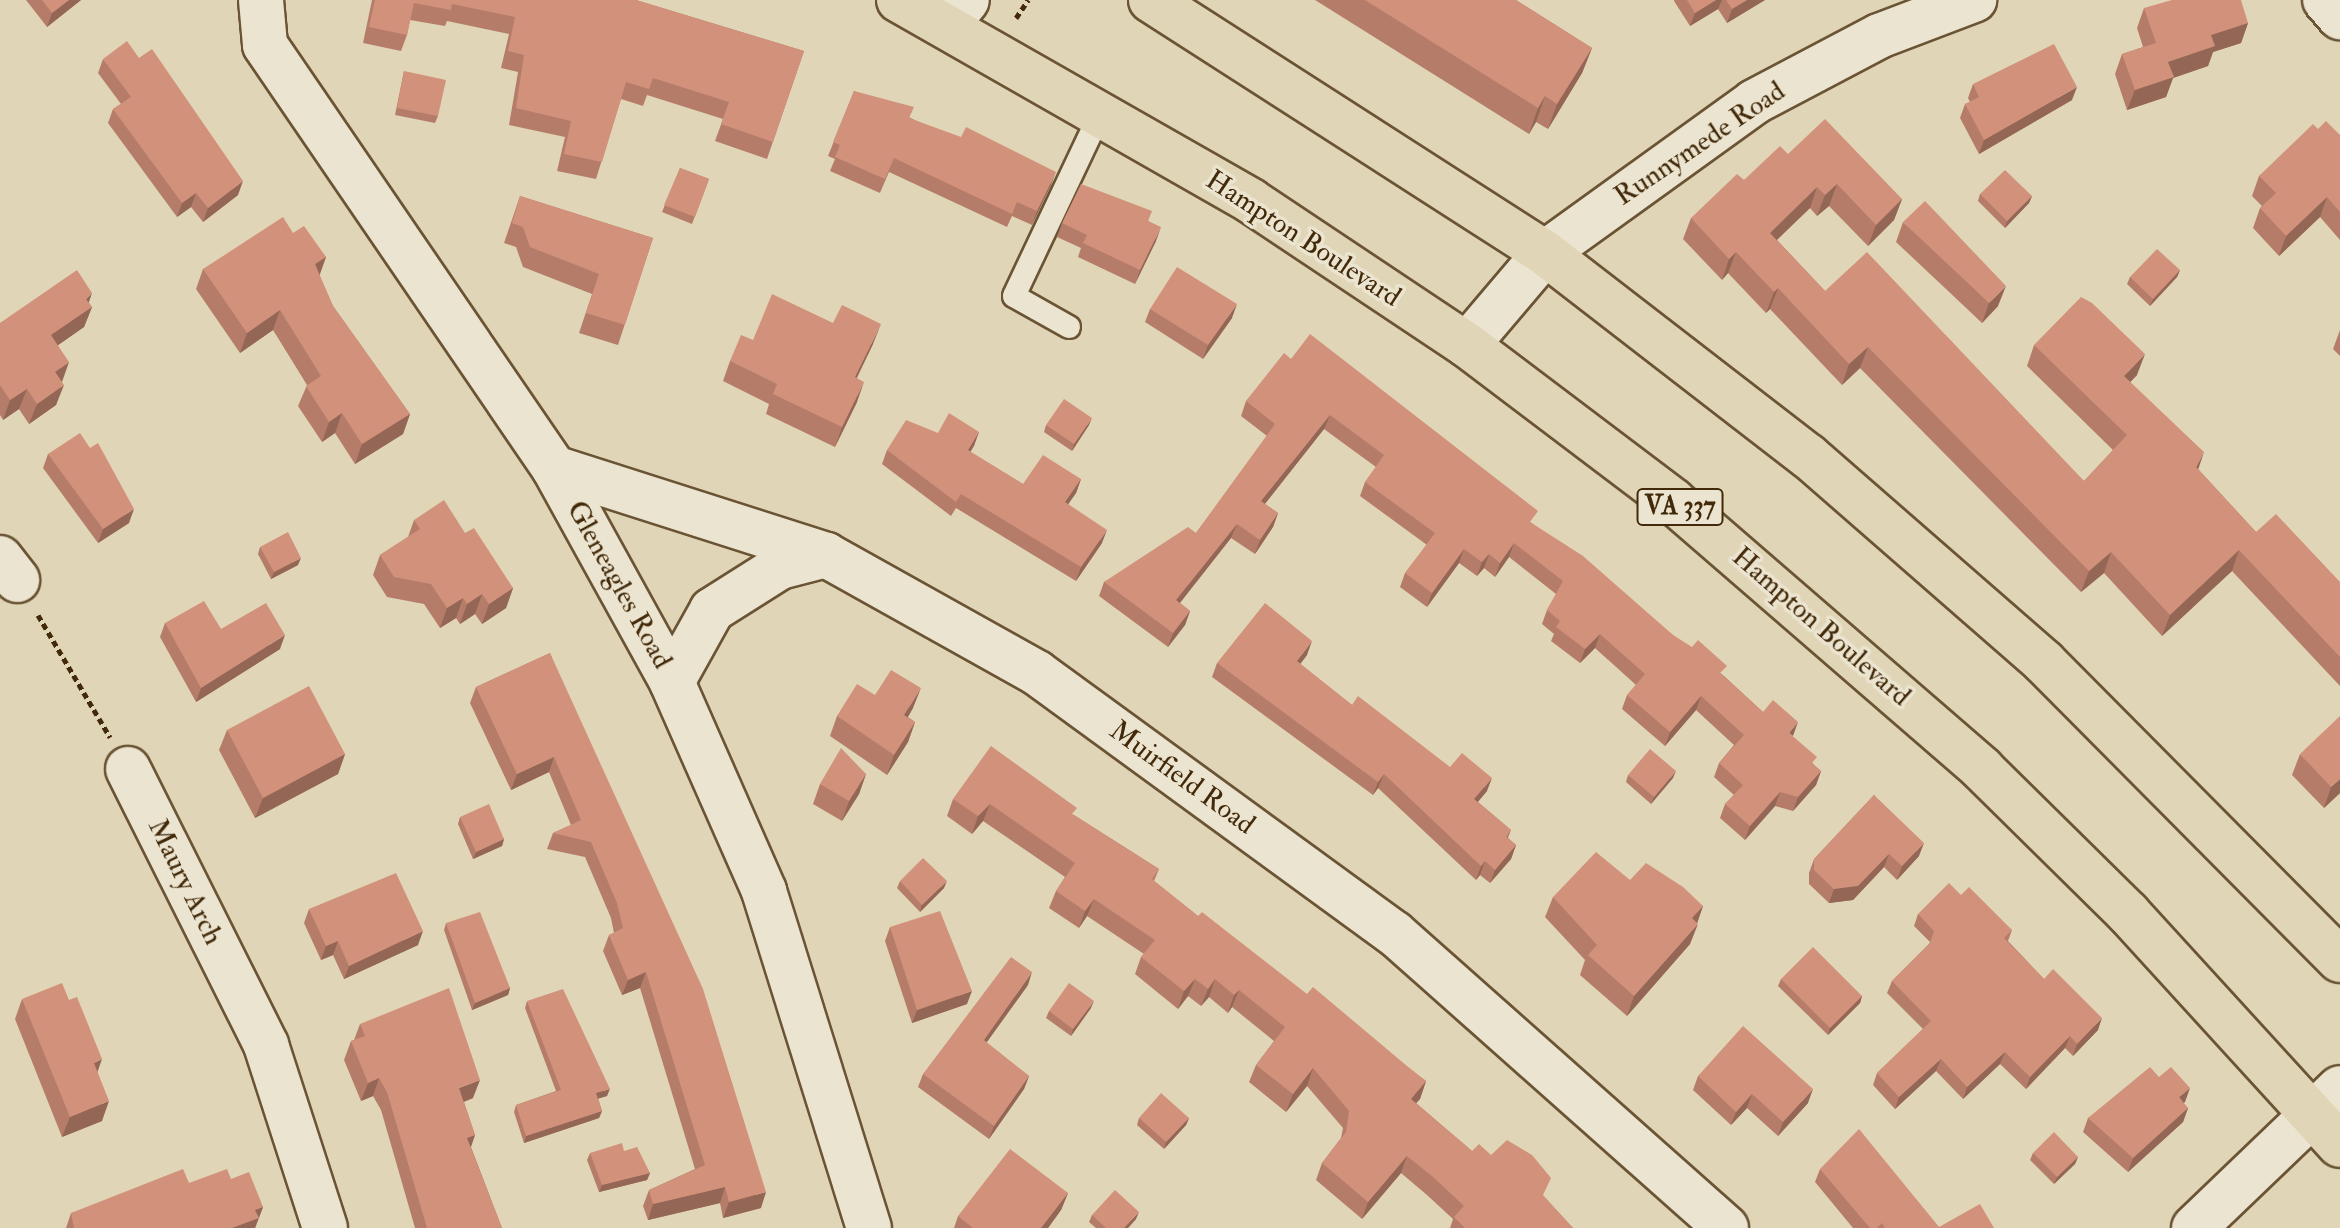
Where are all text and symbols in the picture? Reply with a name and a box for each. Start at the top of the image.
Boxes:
street label: Runnymede Road [1608,75,1792,213]
street label: Hampton Boulevard [1199,163,1407,315]
road number: VA 337 [1636,485,1724,529]
street label: Gleneagles Road [559,495,679,675]
street label: Hampton Boulevard [1725,540,1917,714]
street label: Muirfield Road [1103,714,1261,842]
street label: Maury Arch [140,814,230,950]

